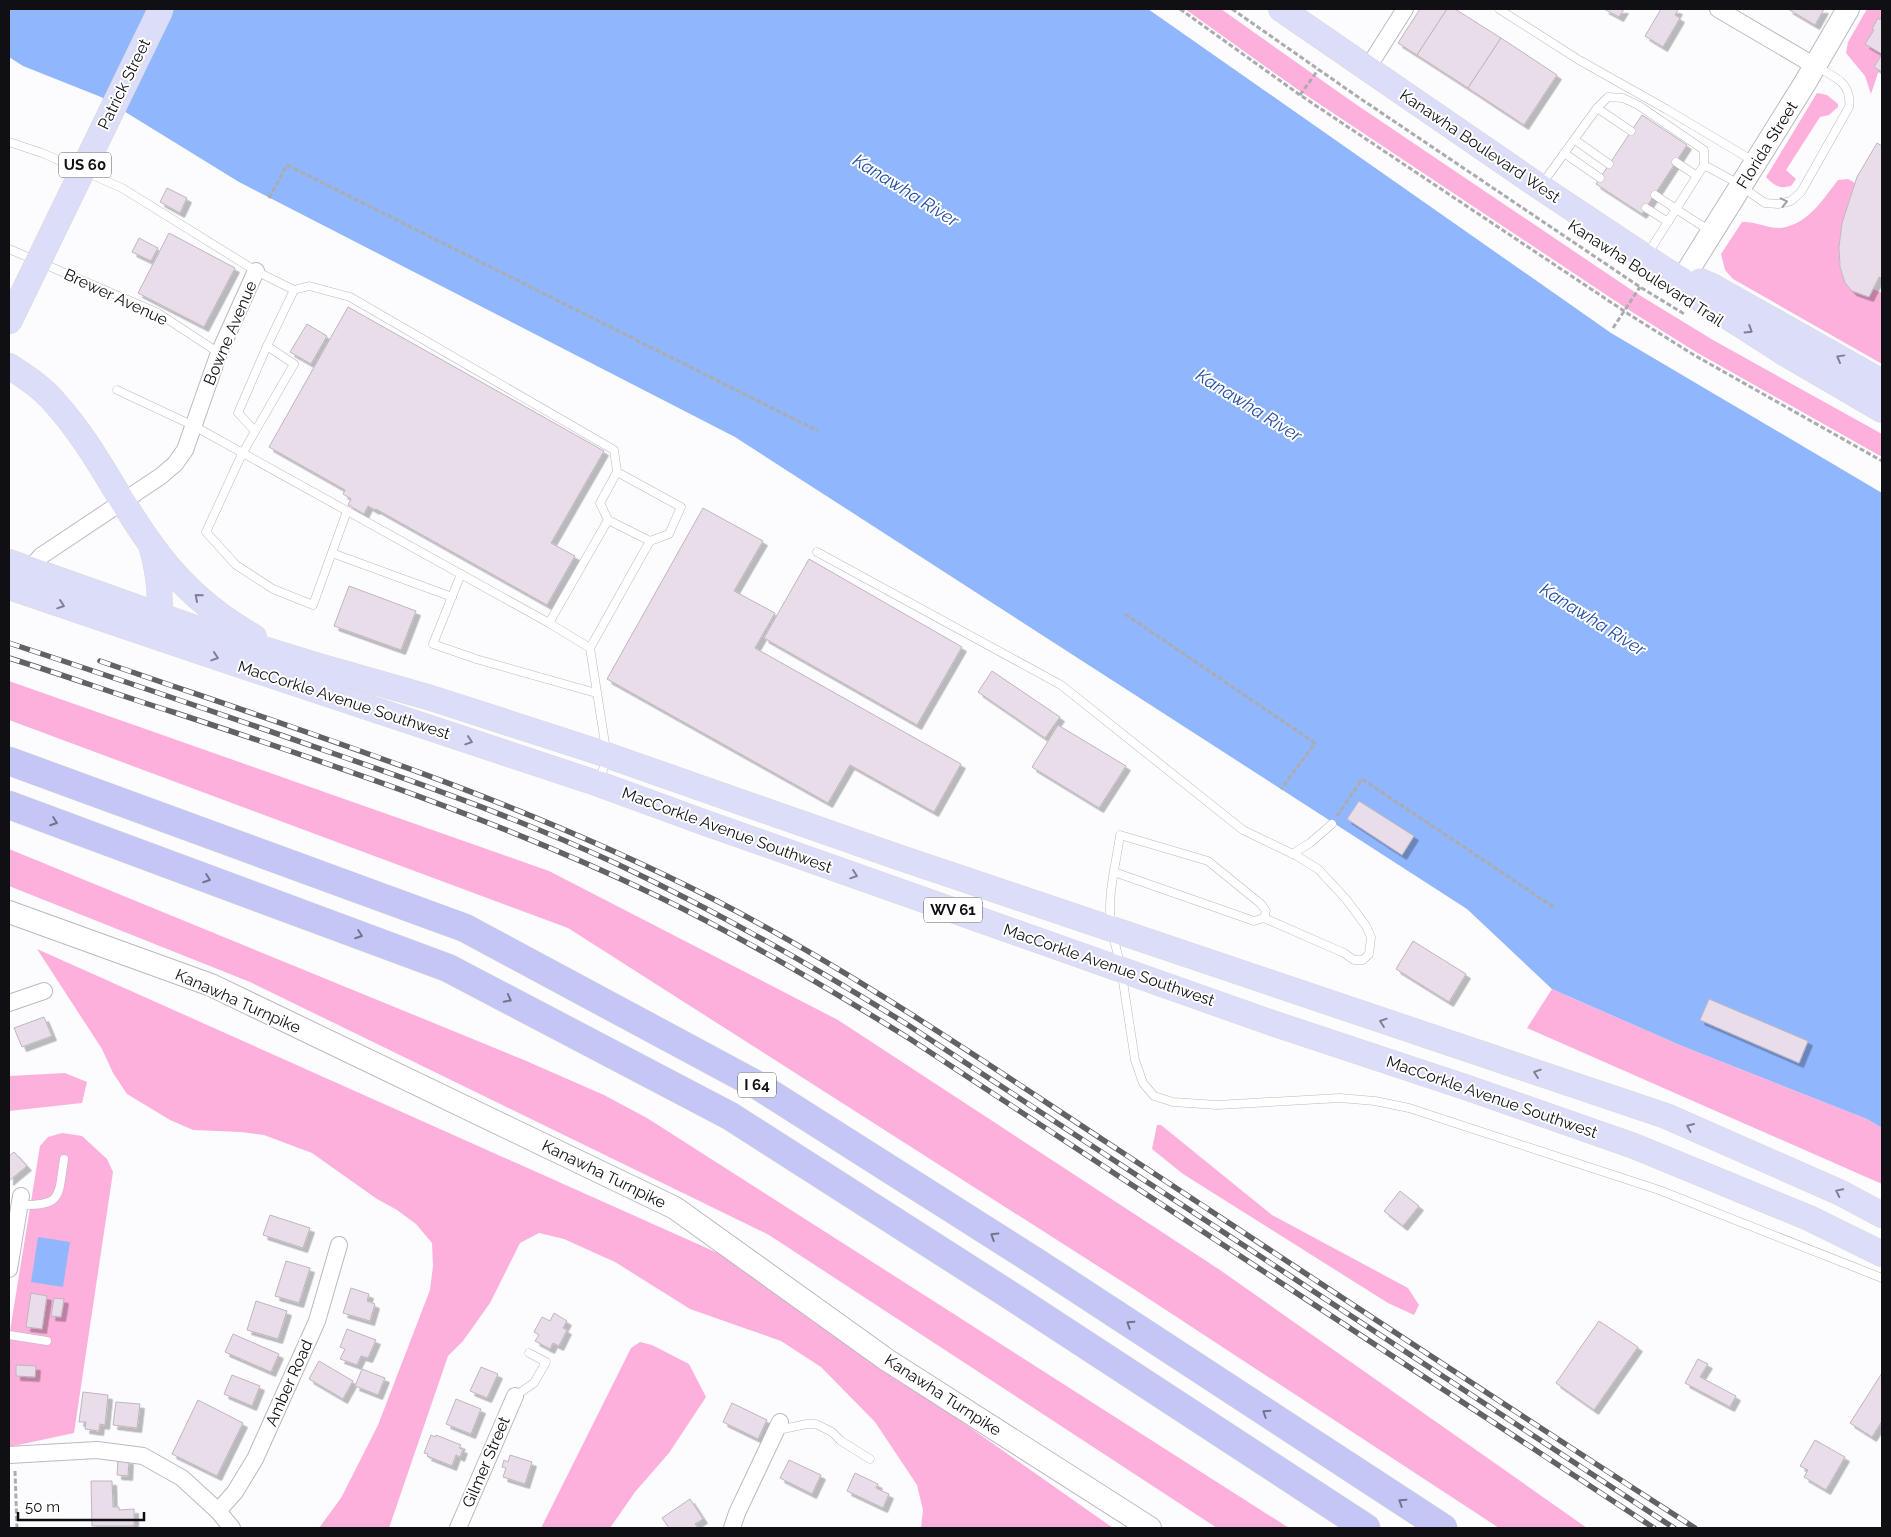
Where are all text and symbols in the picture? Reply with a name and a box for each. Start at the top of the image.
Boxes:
street label: Patrick Street [94,35,154,133]
street label: Kanawha Boulevard West [1396,85,1564,207]
street label: Florida Street [1733,97,1802,192]
water label: Kanawha River [849,149,963,231]
road number: US 60 [59,152,111,178]
one-way arrow [1780,197,1788,208]
street label: Kanawha Boulevard Trail [1565,216,1728,331]
street label: Brewer Avenue [61,265,171,329]
street label: Bowne Avenue [200,278,260,388]
one-way arrow [1743,324,1752,333]
one-way arrow [1836,354,1845,364]
water label: Kanawha River [1192,364,1306,446]
water label: Kanawha River [1536,578,1650,660]
one-way arrow [195,594,204,603]
one-way arrow [57,599,65,609]
one-way arrow [210,651,219,661]
street label: MacCorkle Avenue Southwest [236,657,453,744]
one-way arrow [464,736,473,746]
street label: MacCorkle Avenue Southwest [619,783,835,877]
one-way arrow [50,816,58,826]
one-way arrow [849,870,858,880]
one-way arrow [202,873,211,883]
road number: WV 61 [924,898,982,922]
street label: MacCorkle Avenue Southwest [1001,920,1218,1010]
one-way arrow [354,929,363,939]
street label: Kanawha Turnpike [172,965,304,1037]
one-way arrow [503,993,512,1003]
one-way arrow [1379,1017,1388,1027]
street label: MacCorkle Avenue Southwest [1384,1052,1601,1142]
one-way arrow [1534,1069,1542,1079]
road number: I 64 [738,1072,776,1098]
one-way arrow [1686,1123,1695,1134]
street label: Kanawha Turnpike [539,1136,669,1212]
one-way arrow [1835,1188,1844,1199]
one-way arrow [990,1232,999,1242]
one-way arrow [1127,1321,1136,1330]
street label: Amber Road [262,1337,317,1429]
street label: Kanawha Turnpike [881,1350,1005,1440]
one-way arrow [1263,1410,1272,1419]
street label: Gilmer Street [458,1413,514,1510]
scale bar [18,1490,144,1522]
text: 50 m [25,1498,60,1516]
one-way arrow [1399,1498,1408,1508]

